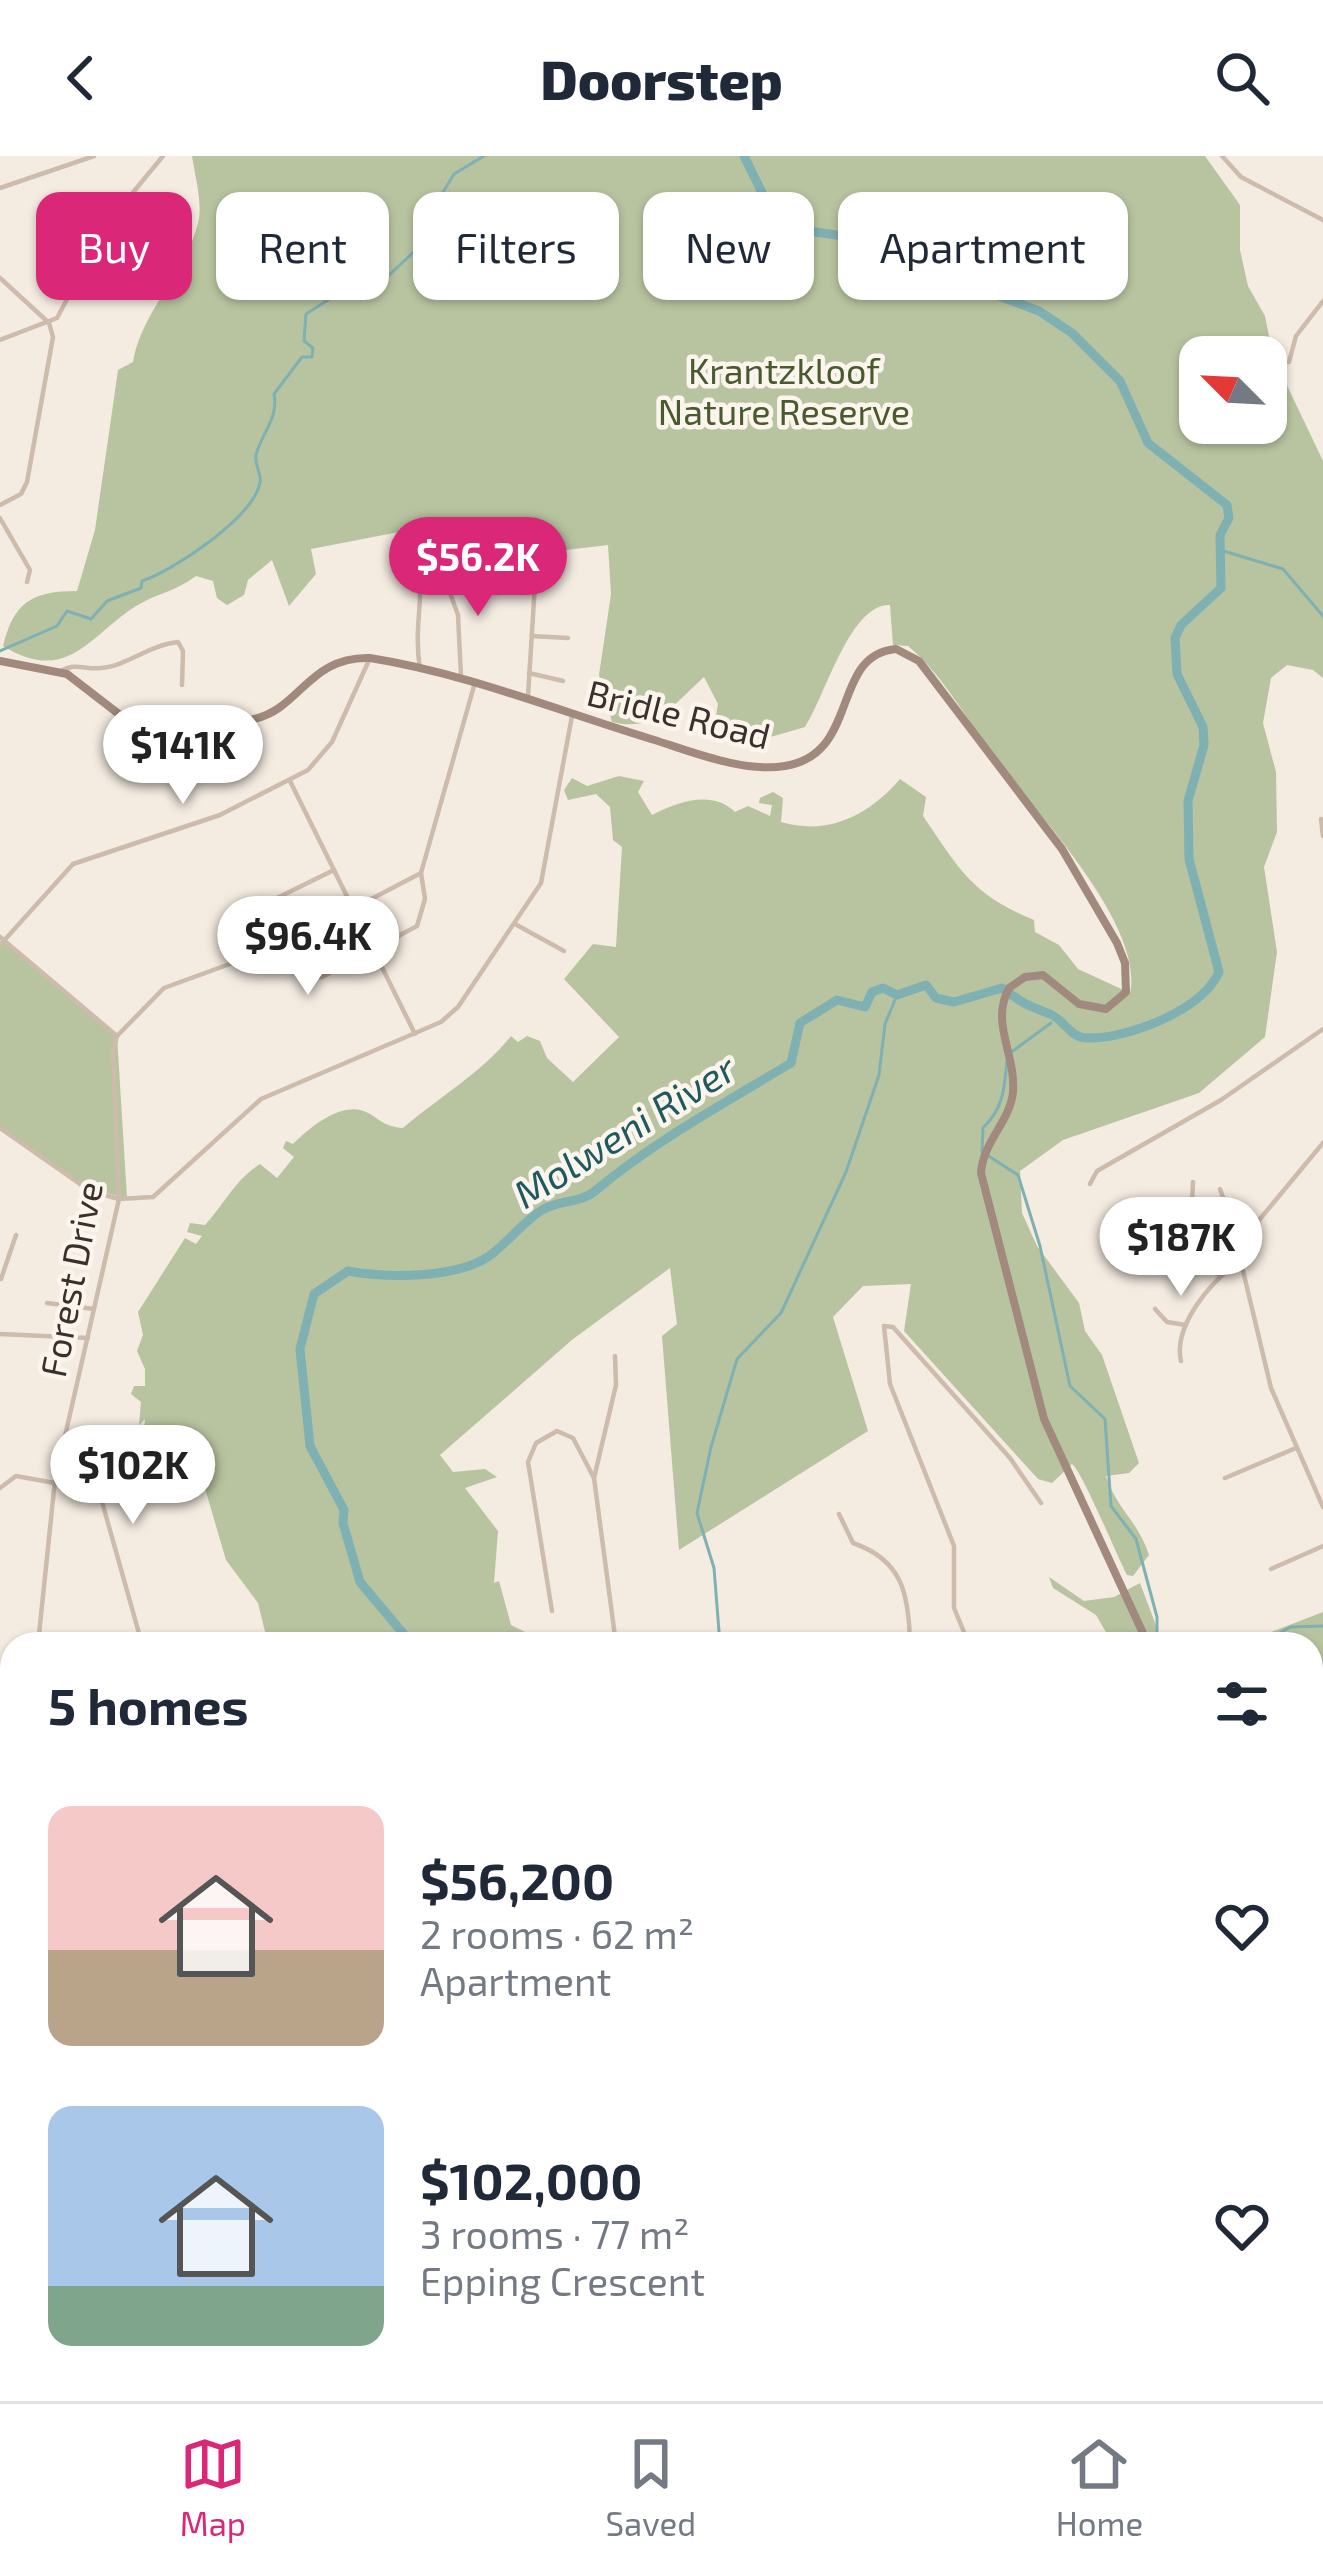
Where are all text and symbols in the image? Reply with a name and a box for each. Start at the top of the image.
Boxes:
icon: back [48,45,114,111]
icon: search [1209,45,1275,111]
text: Doorstep [540,46,783,111]
chip: Buy [36,192,192,300]
chip: Rent [216,192,389,300]
chip: Filters [413,192,619,300]
chip: New [643,192,814,300]
chip: Apartment [838,192,1128,300]
north arrow [1179,336,1287,444]
map controls [1179,336,1287,444]
park label: Krantzkloof Nature Reserve [658,348,910,432]
pin: $56.2K [380,517,576,619]
text: $56.2K [416,532,540,579]
street label: Bridle Road [583,669,775,757]
pin: $141K [99,705,267,807]
text: $141K [130,720,236,767]
pin: $96.4K [210,896,406,998]
text: $96.4K [244,911,372,958]
water label: Molweni River [504,1042,745,1217]
street label: Forest Drive [30,1178,110,1380]
pin: $187K [1097,1197,1265,1299]
text: $187K [1126,1212,1236,1259]
pin: $102K [49,1425,217,1527]
text: $102K [77,1440,189,1487]
icon: filters [1209,1671,1275,1737]
text: 5 homes [48,1674,249,1735]
text: $56,200 [420,1849,614,1910]
icon: home [144,1854,288,1998]
icon: heart [1209,1893,1275,1959]
text: 2 rooms · 62 m² [420,1910,694,1957]
text: Apartment [420,1957,611,2004]
text: $102,000 [420,2149,642,2210]
icon: home [144,2154,288,2298]
icon: heart [1209,2193,1275,2259]
text: 3 rooms · 77 m² [420,2210,689,2257]
text: Epping Crescent [420,2257,705,2304]
tab: Map [180,2431,246,2543]
tab: Saved [606,2431,696,2543]
tab: Home [1056,2431,1143,2543]

